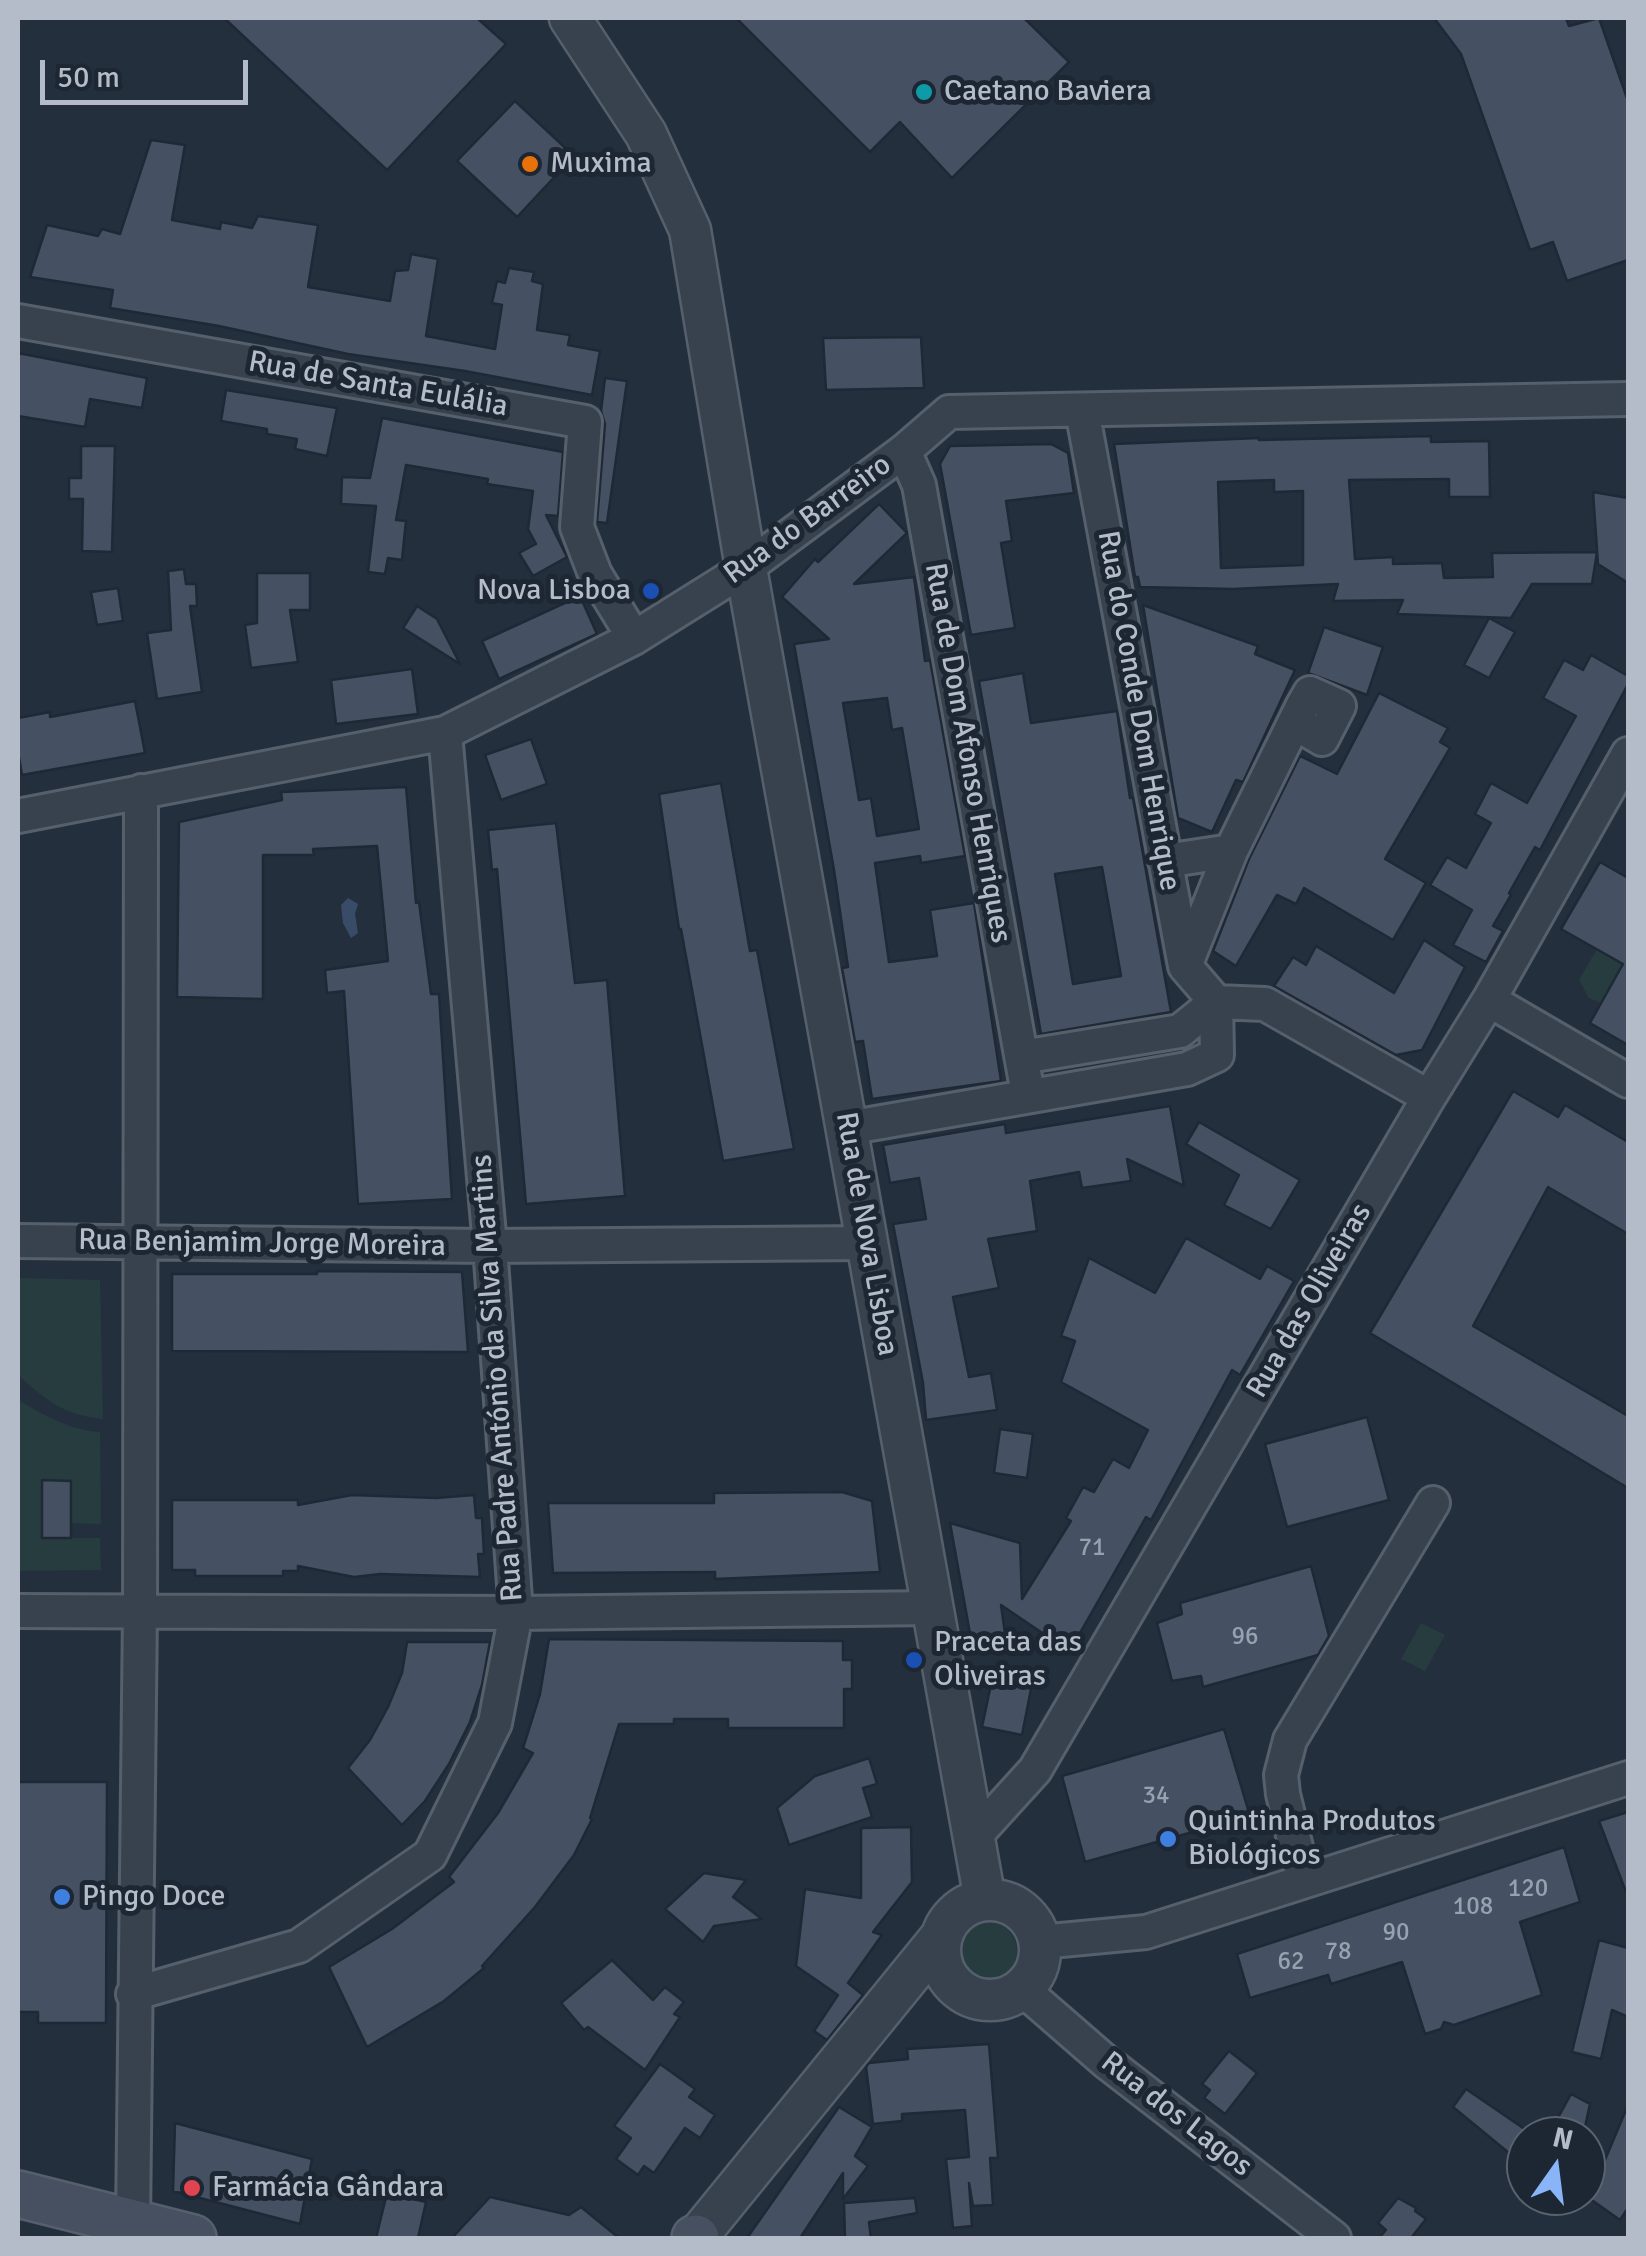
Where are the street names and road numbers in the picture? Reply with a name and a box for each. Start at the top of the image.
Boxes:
street label: Rua de Santa Eulália [246,344,510,426]
street label: Rua do Barreiro [717,447,899,593]
street label: Rua do Conde Dom Henrique [1089,528,1187,894]
street label: Rua de Dom Afonso Henriques [916,560,1018,946]
street label: Rua de Nova Lisboa [827,1109,905,1359]
street label: Rua Padre António da Silva Martins [464,1153,532,1603]
street label: Rua das Oliveiras [1240,1198,1380,1404]
street label: Rua Benjamim Jorge Moreira [78,1223,446,1265]
street label: Rua dos Lagos [1093,2045,1259,2185]

